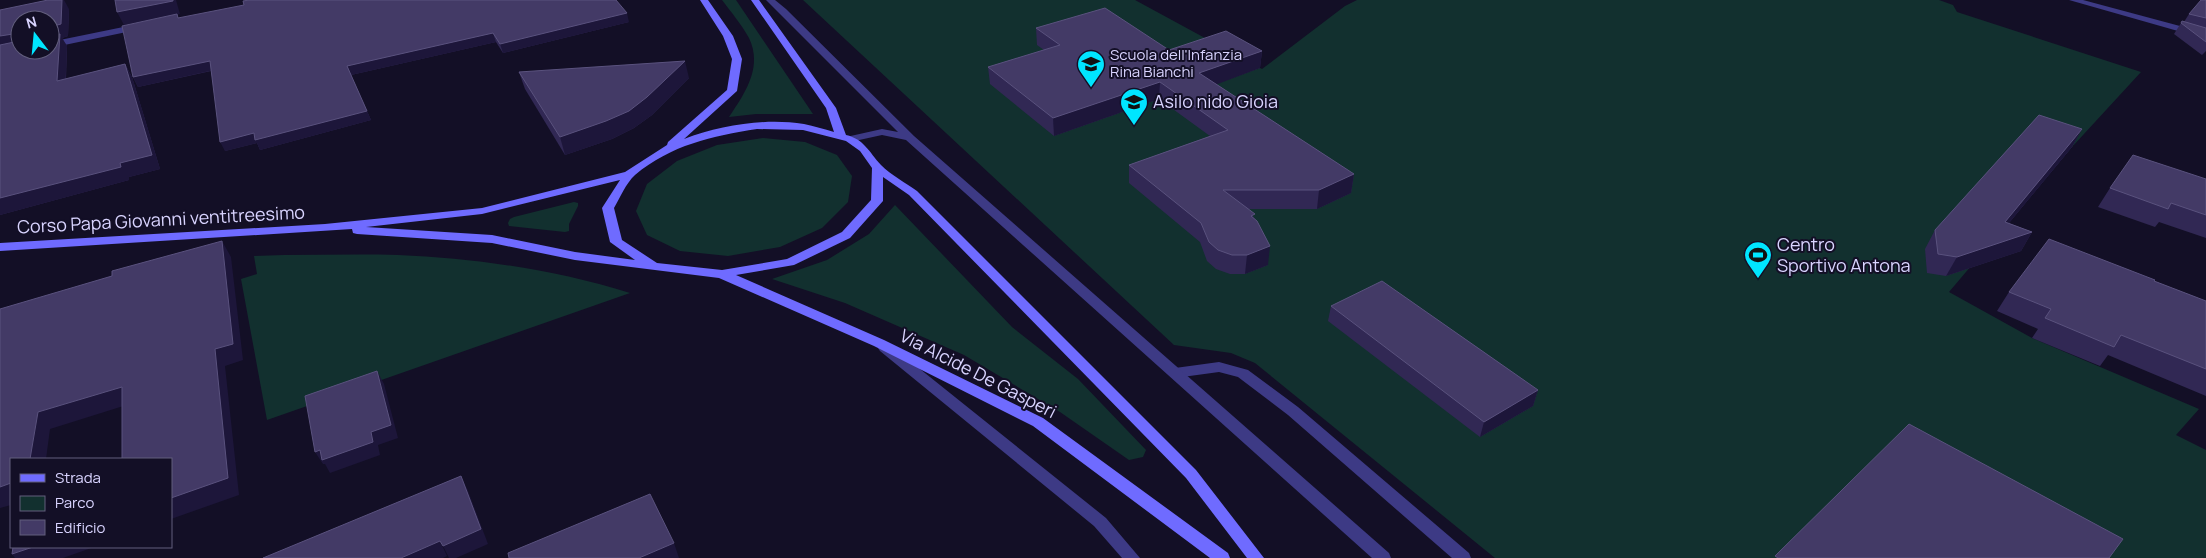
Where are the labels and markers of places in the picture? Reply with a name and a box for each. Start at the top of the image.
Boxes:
place label: Scuola dell'Infanzia Rina Bianchi [1110,44,1242,82]
school or university icon: Scuola dell'Infanzia Rina Bianchi [1076,49,1106,88]
school or university icon: Asilo nido Gioia [1119,87,1149,126]
place label: Asilo nido Gioia [1153,89,1278,113]
place label: Centro Sportivo Antona [1777,232,1911,277]
sports icon: Centro Sportivo Antona [1743,240,1773,279]

